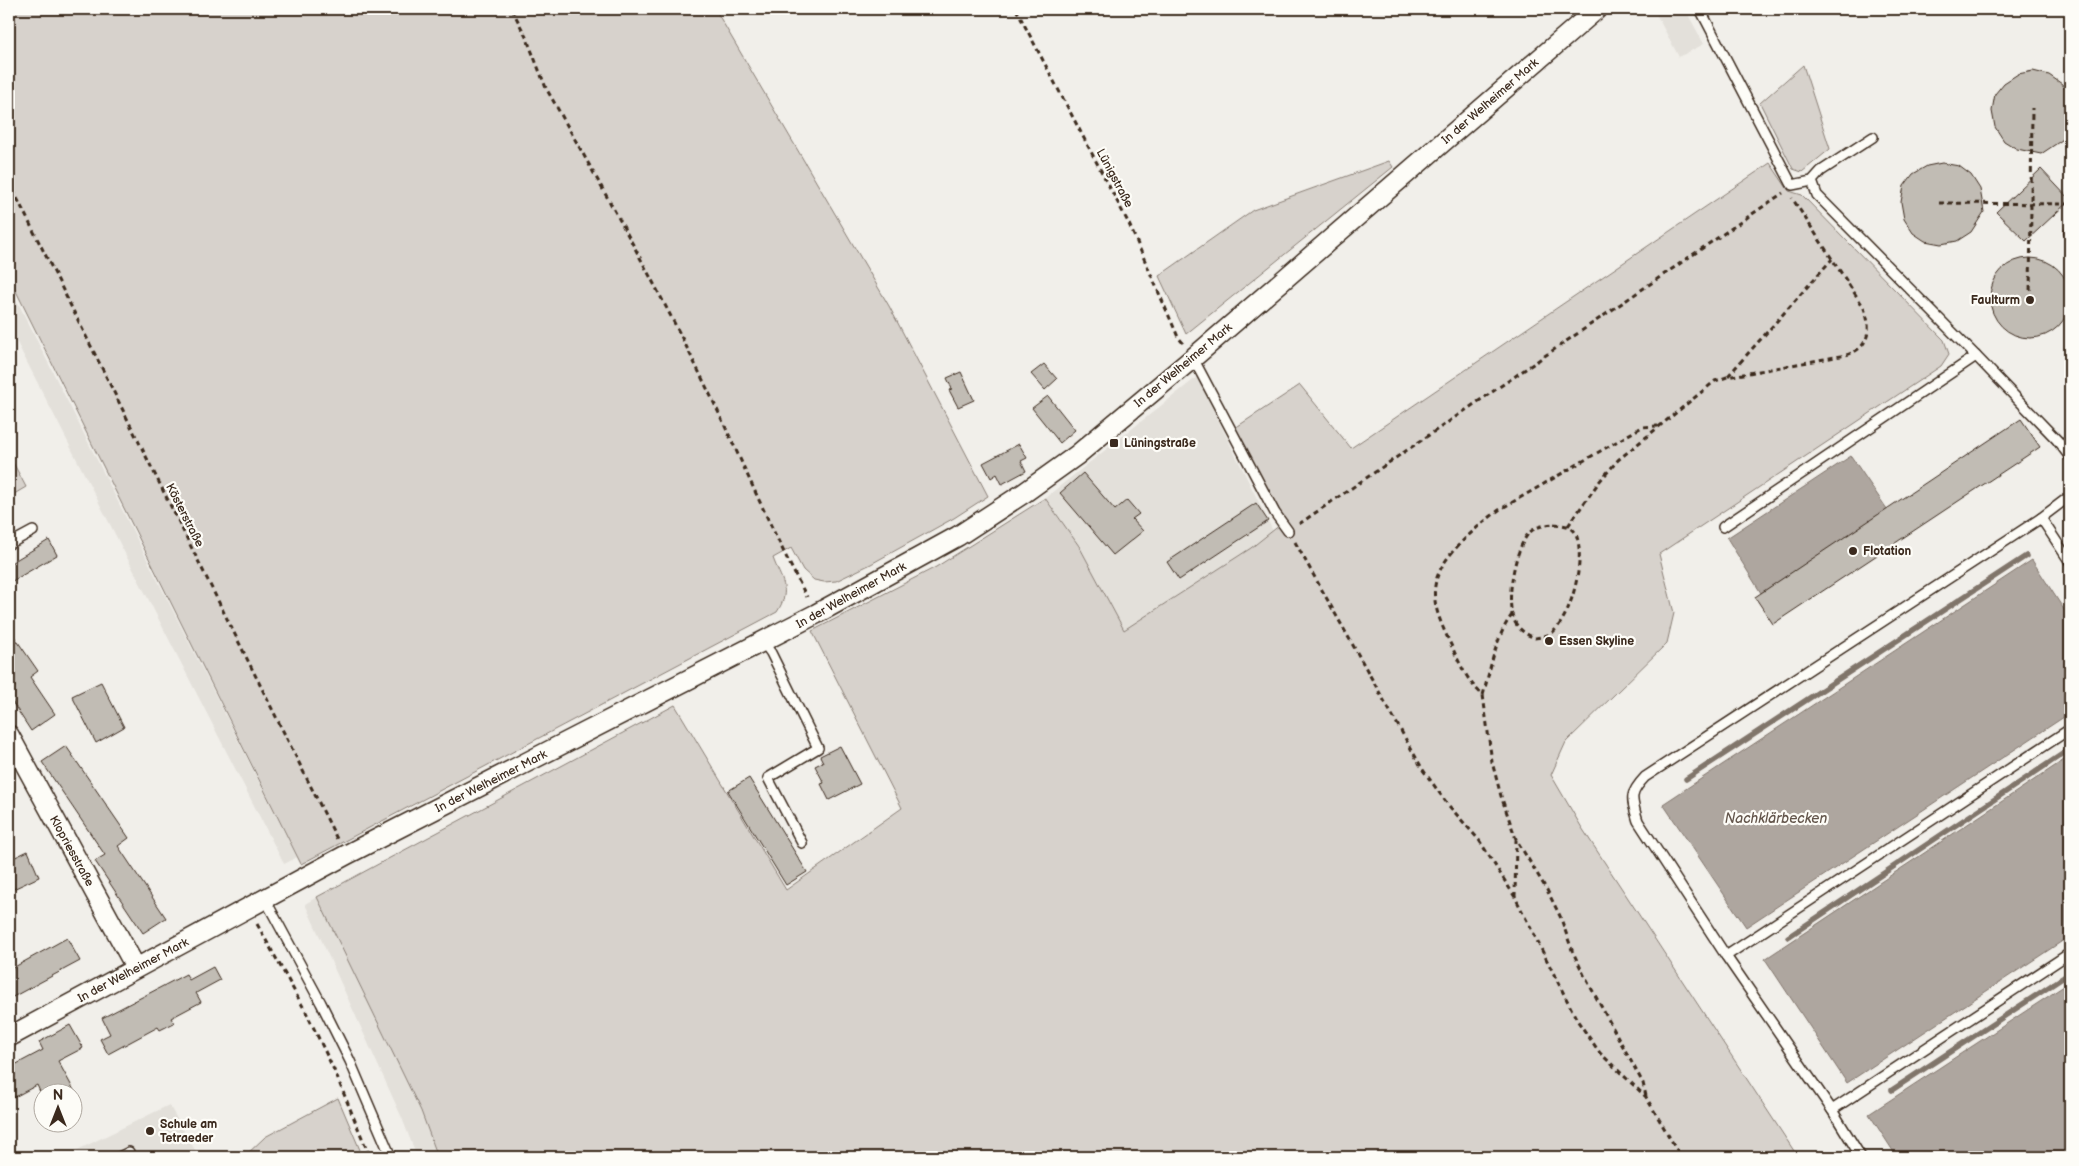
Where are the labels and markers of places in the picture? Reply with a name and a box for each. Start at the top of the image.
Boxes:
place label: Faulturm [1971,293,2020,308]
marker: Faulturm [2024,294,2036,306]
place label: Lüningstraße [1124,436,1196,451]
marker: Lüningstraße [1108,437,1120,449]
place label: Flotation [1863,544,1912,559]
marker: Flotation [1847,545,1859,557]
place label: Essen Skyline [1559,634,1634,649]
marker: Essen Skyline [1543,635,1555,647]
place label: Schule am Tetraeder [160,1117,217,1146]
marker: Schule am Tetraeder [144,1125,156,1137]

